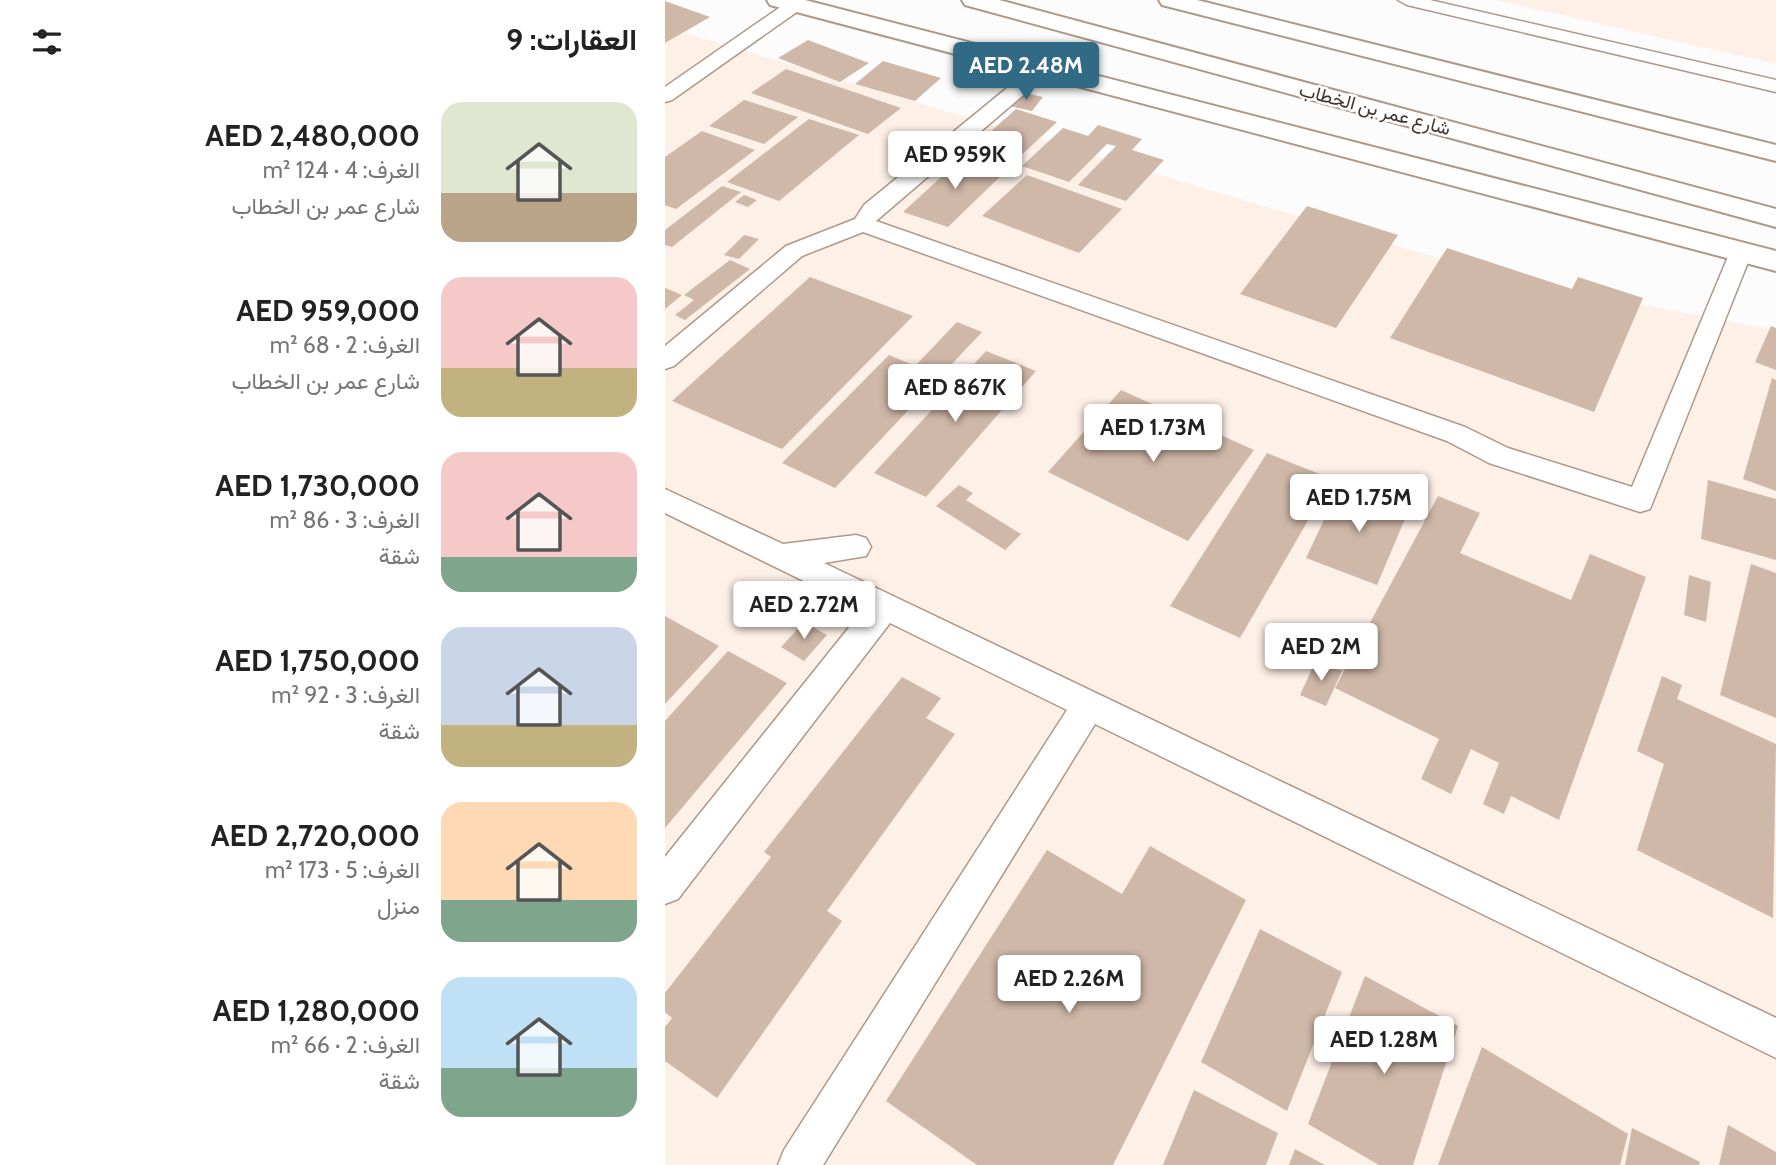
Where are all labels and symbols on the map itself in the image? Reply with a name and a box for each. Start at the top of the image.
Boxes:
pin: AED 2.48M [946,42,1106,102]
street label: شارع عمر بن الخطاب [1297,78,1453,141]
pin: AED 959K [883,132,1027,191]
pin: AED 867K [883,364,1027,424]
pin: AED 1.73M [1073,405,1233,464]
pin: AED 1.75M [1279,475,1439,534]
pin: AED 2.72M [724,582,884,641]
pin: AED 2M [1264,624,1378,683]
pin: AED 2.26M [989,956,1149,1015]
pin: AED 1.28M [1304,1016,1464,1076]

